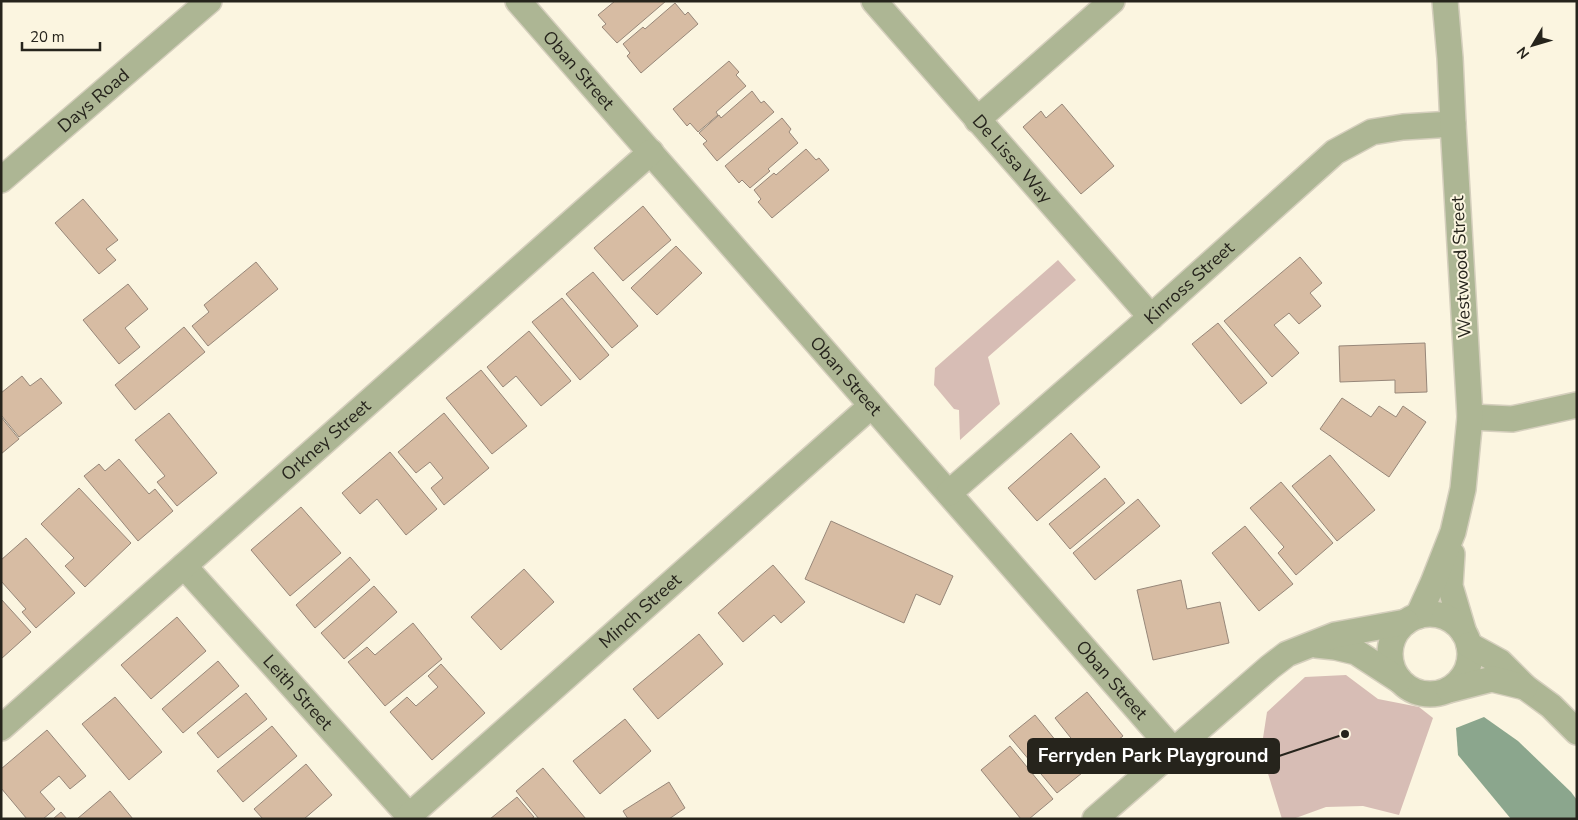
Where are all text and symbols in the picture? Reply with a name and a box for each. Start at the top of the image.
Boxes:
scale bar [22,20,100,52]
north arrow [1508,20,1558,70]
street label: Oban Street [537,26,620,116]
text: 20 m [30,27,65,47]
text: N [1512,43,1534,63]
street label: Days Road [53,63,134,138]
street label: De Lissa Way [967,109,1058,209]
street label: Westwood Street [1445,194,1477,339]
street label: Kinross Street [1139,236,1240,330]
street label: Oban Street [805,331,888,421]
street label: Orkney Street [276,394,376,486]
street label: Minch Street [594,568,687,654]
street label: Oban Street [1071,635,1153,725]
street label: Leith Street [257,649,339,736]
callout: Ferryden Park Playground [1028,739,1279,773]
text: Ferryden Park Playground [1038,743,1268,769]

